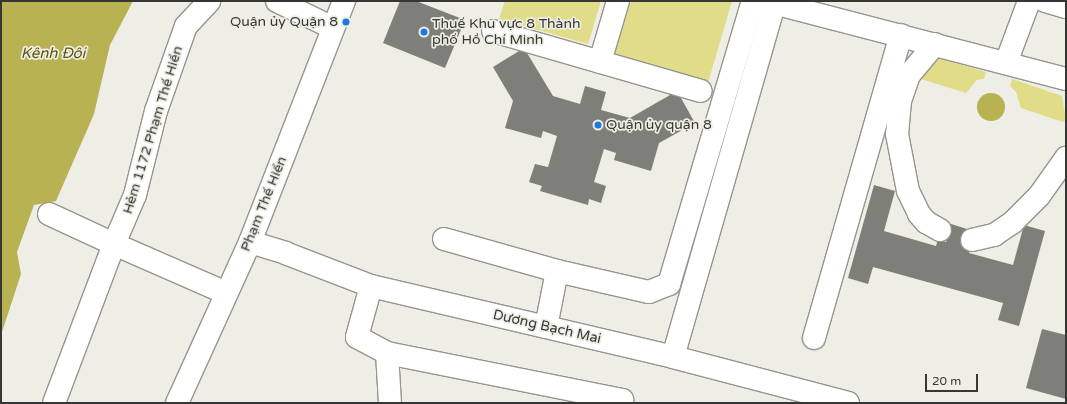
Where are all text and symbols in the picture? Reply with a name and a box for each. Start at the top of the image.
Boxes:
place label: Quận ủy Quận 8 [230,14,338,30]
place label: Thuế Khu vực 8 Thành phố Hồ Chí Minh [432,16,581,48]
marker: Quận ủy Quận 8 [341,17,351,27]
marker: Thuế Khu vực 8 Thành phố Hồ Chí Minh [419,27,429,37]
street label: Hẻm 1172 Phạm Thế Hiển [119,44,187,216]
water label: Kênh Đôi [21,45,85,63]
place label: Quận ủy quận 8 [606,117,712,133]
marker: Quận ủy quận 8 [593,120,603,130]
street label: Phạm Thế Hiển [237,154,291,254]
street label: Dương Bạch Mai [491,306,603,348]
scale bar [927,366,980,392]
text: 20 m [932,374,961,388]

